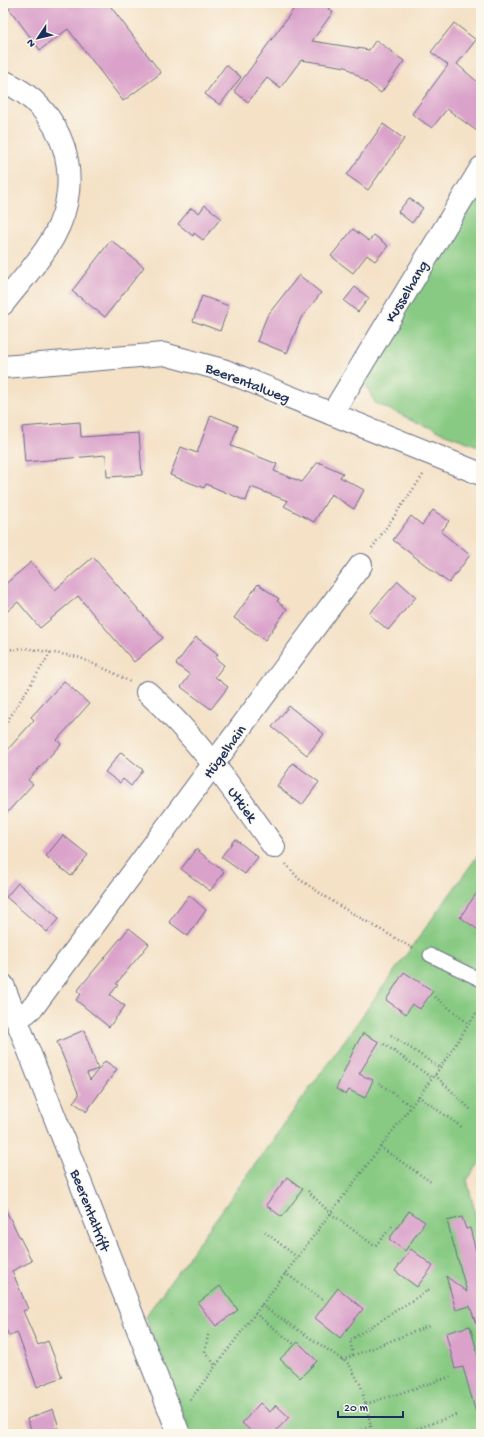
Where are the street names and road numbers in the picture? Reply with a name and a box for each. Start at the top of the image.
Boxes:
street label: Kusselhang [382,258,433,326]
street label: Beerentalweg [202,359,292,408]
street label: Hügelhain [200,722,251,783]
street label: Utkiek [223,784,261,827]
street label: Beerentaltrift [65,1166,114,1256]

